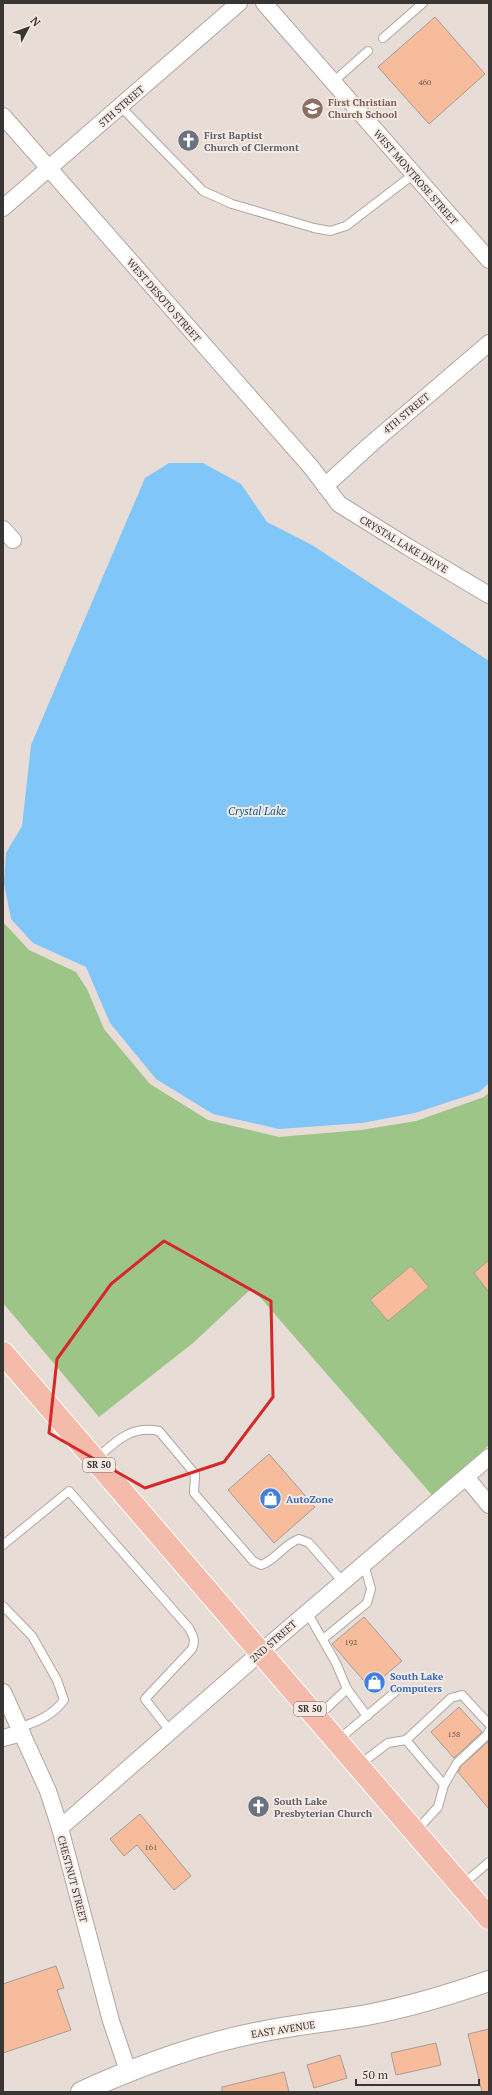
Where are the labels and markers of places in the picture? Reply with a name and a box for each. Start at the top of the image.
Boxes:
school or university icon: First Christian Church School [299,95,325,121]
place label: First Christian Church School [328,96,398,121]
church icon: First Baptist Church of Clermont [175,128,201,154]
place label: First Baptist Church of Clermont [204,129,299,154]
shop icon: AutoZone [258,1486,284,1512]
place label: AutoZone [286,1493,334,1506]
shop icon: South Lake Computers [361,1669,387,1695]
place label: South Lake Computers [390,1670,444,1695]
church icon: South Lake Presbyterian Church [246,1794,272,1820]
place label: South Lake Presbyterian Church [274,1795,373,1820]

